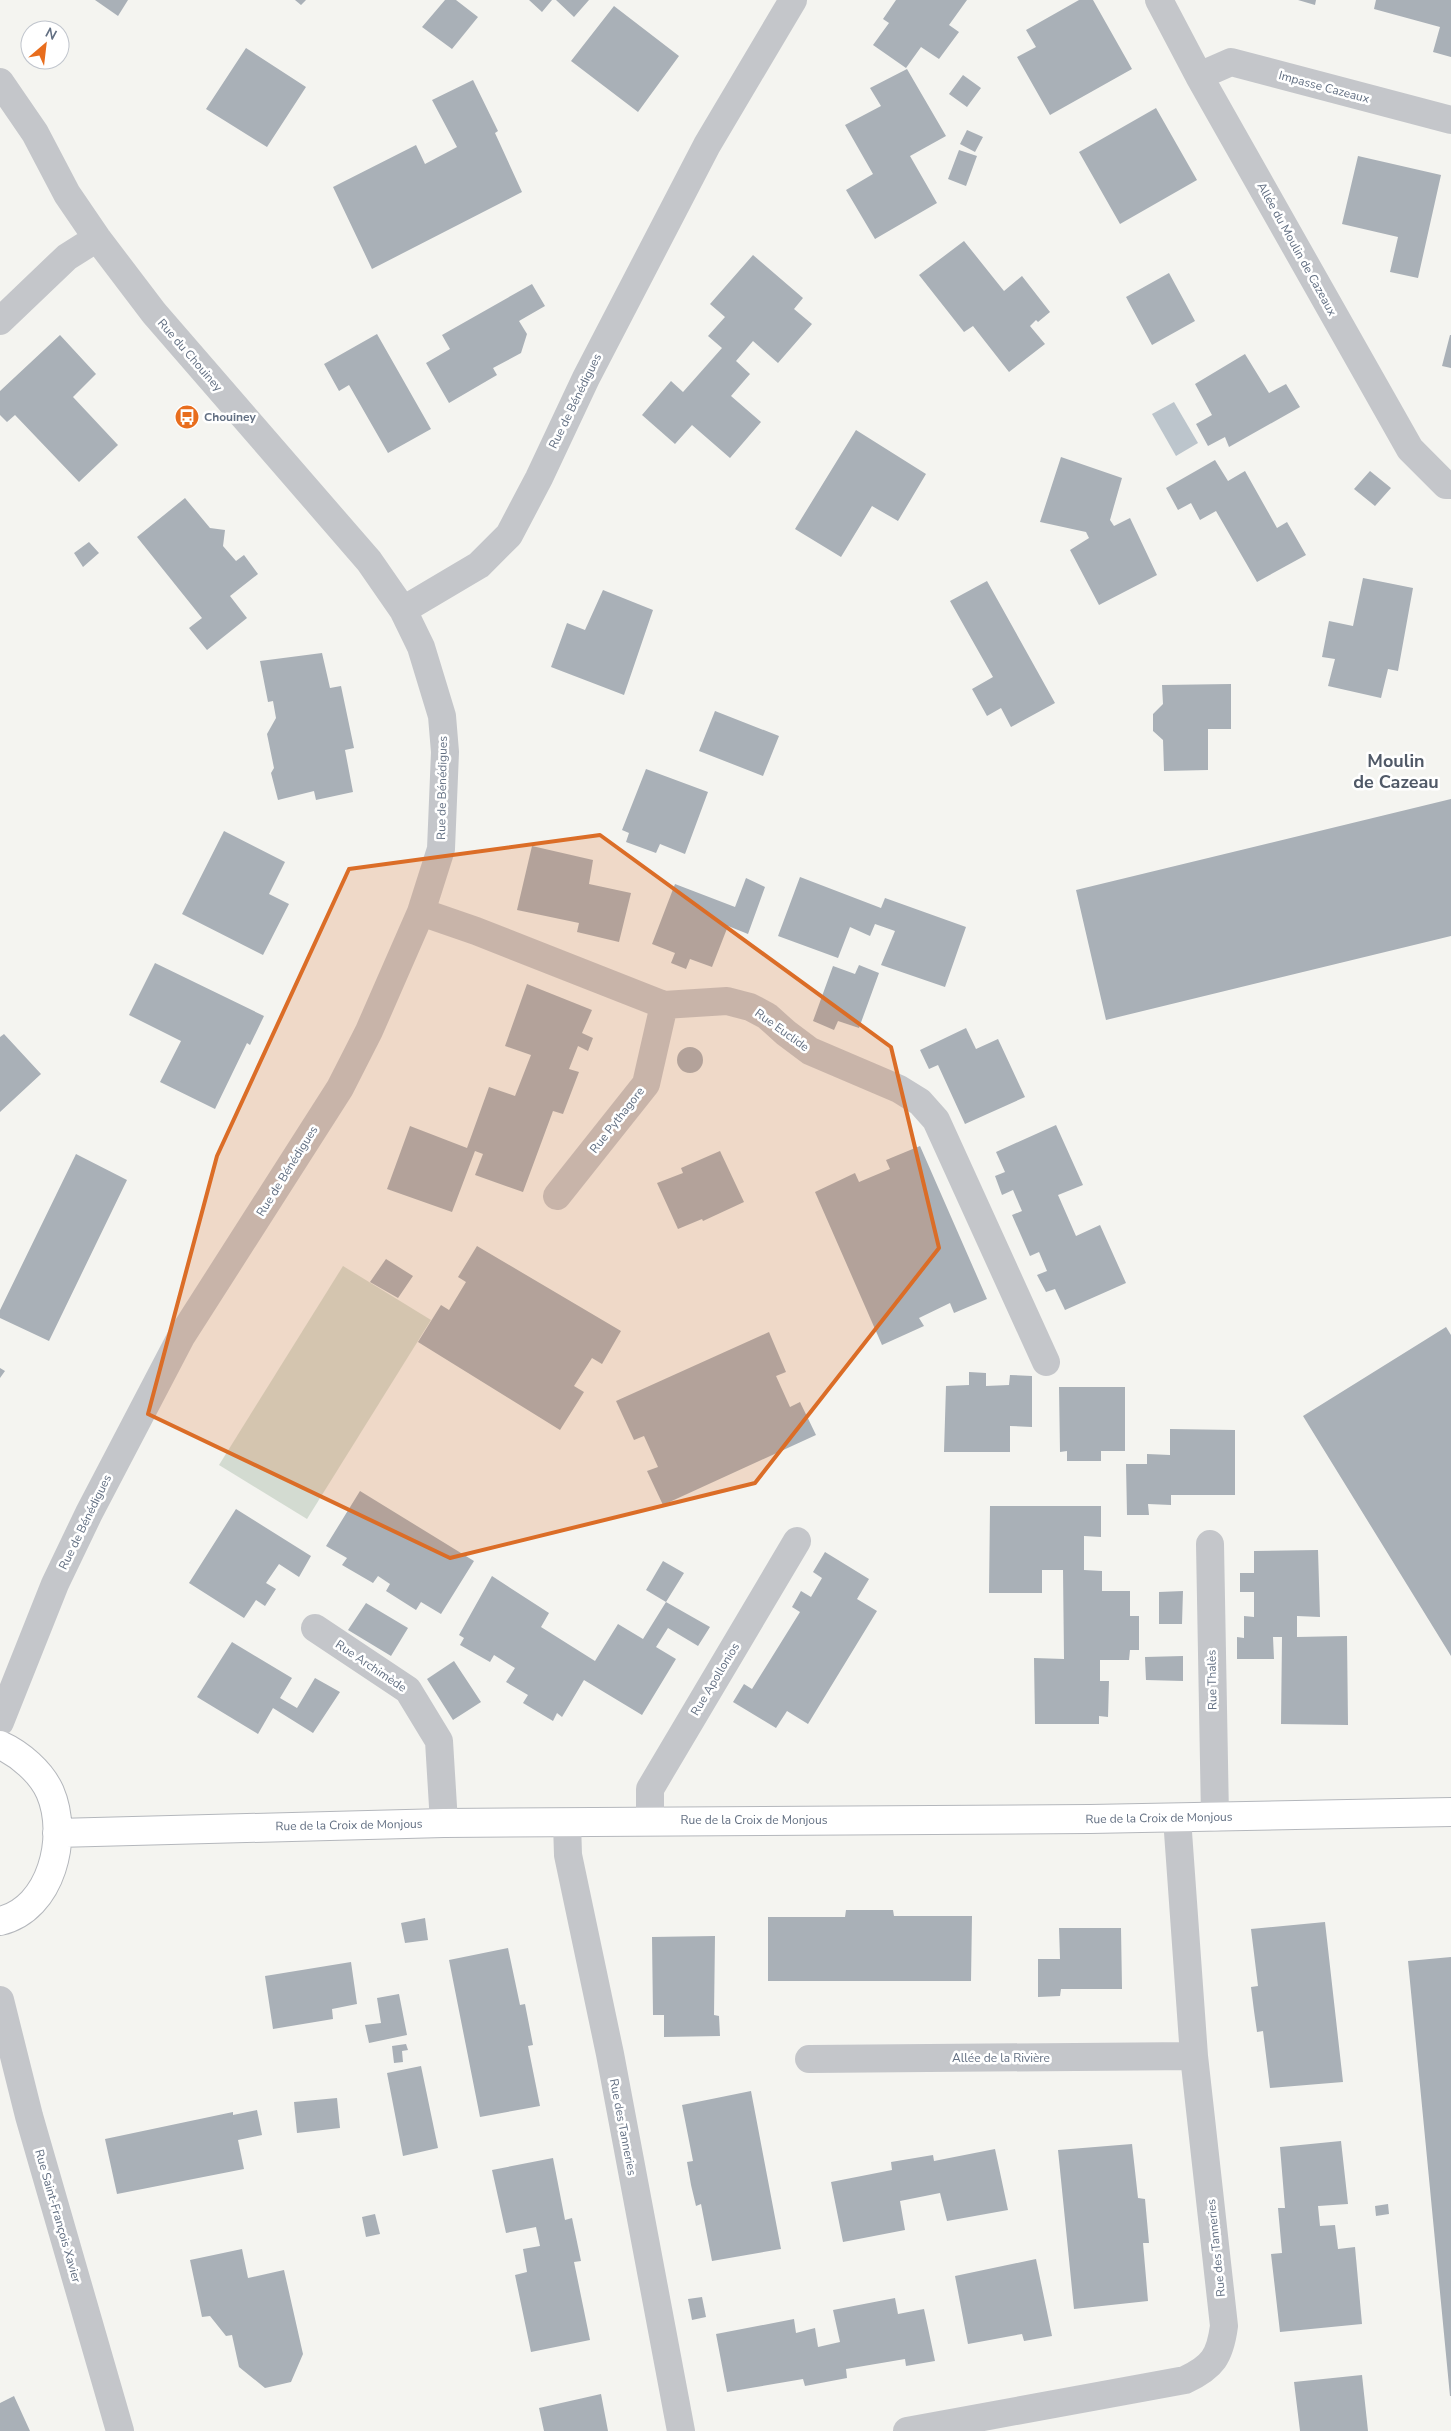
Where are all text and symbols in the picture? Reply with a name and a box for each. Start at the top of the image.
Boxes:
north arrow [20,20,70,70]
text: N [42,23,60,45]
street label: Impasse Cazeaux [1277,67,1372,107]
street label: Allée du Moulin de Cazeaux [1254,179,1341,319]
street label: Rue du Chouiney [154,315,227,395]
street label: Rue de Bénédigues [545,351,605,451]
bus stop icon: Chouiney [174,404,200,430]
place label: Chouiney [204,409,257,425]
street label: Rue de Bénédigues [433,736,451,840]
district label: Moulin de Cazeau [1353,749,1439,794]
street label: Rue Euclide [752,1005,812,1055]
street label: Rue Pythagore [586,1084,648,1156]
street label: Rue de Bénédigues [253,1122,321,1219]
street label: Rue de Bénédigues [55,1472,115,1572]
street label: Rue Archimède [332,1636,410,1696]
street label: Rue Apollonios [687,1639,743,1718]
street label: Rue Thalès [1203,1650,1221,1710]
street label: Rue de la Croix de Monjous [1085,1809,1233,1827]
street label: Rue de la Croix de Monjous [680,1812,828,1828]
street label: Rue de la Croix de Monjous [275,1816,423,1834]
street label: Allée de la Rivière [952,2050,1050,2066]
street label: Rue des Tanneries [606,2077,640,2177]
street label: Rue Saint-François Xavier [31,2147,85,2285]
street label: Rue des Tanneries [1203,2198,1229,2298]

